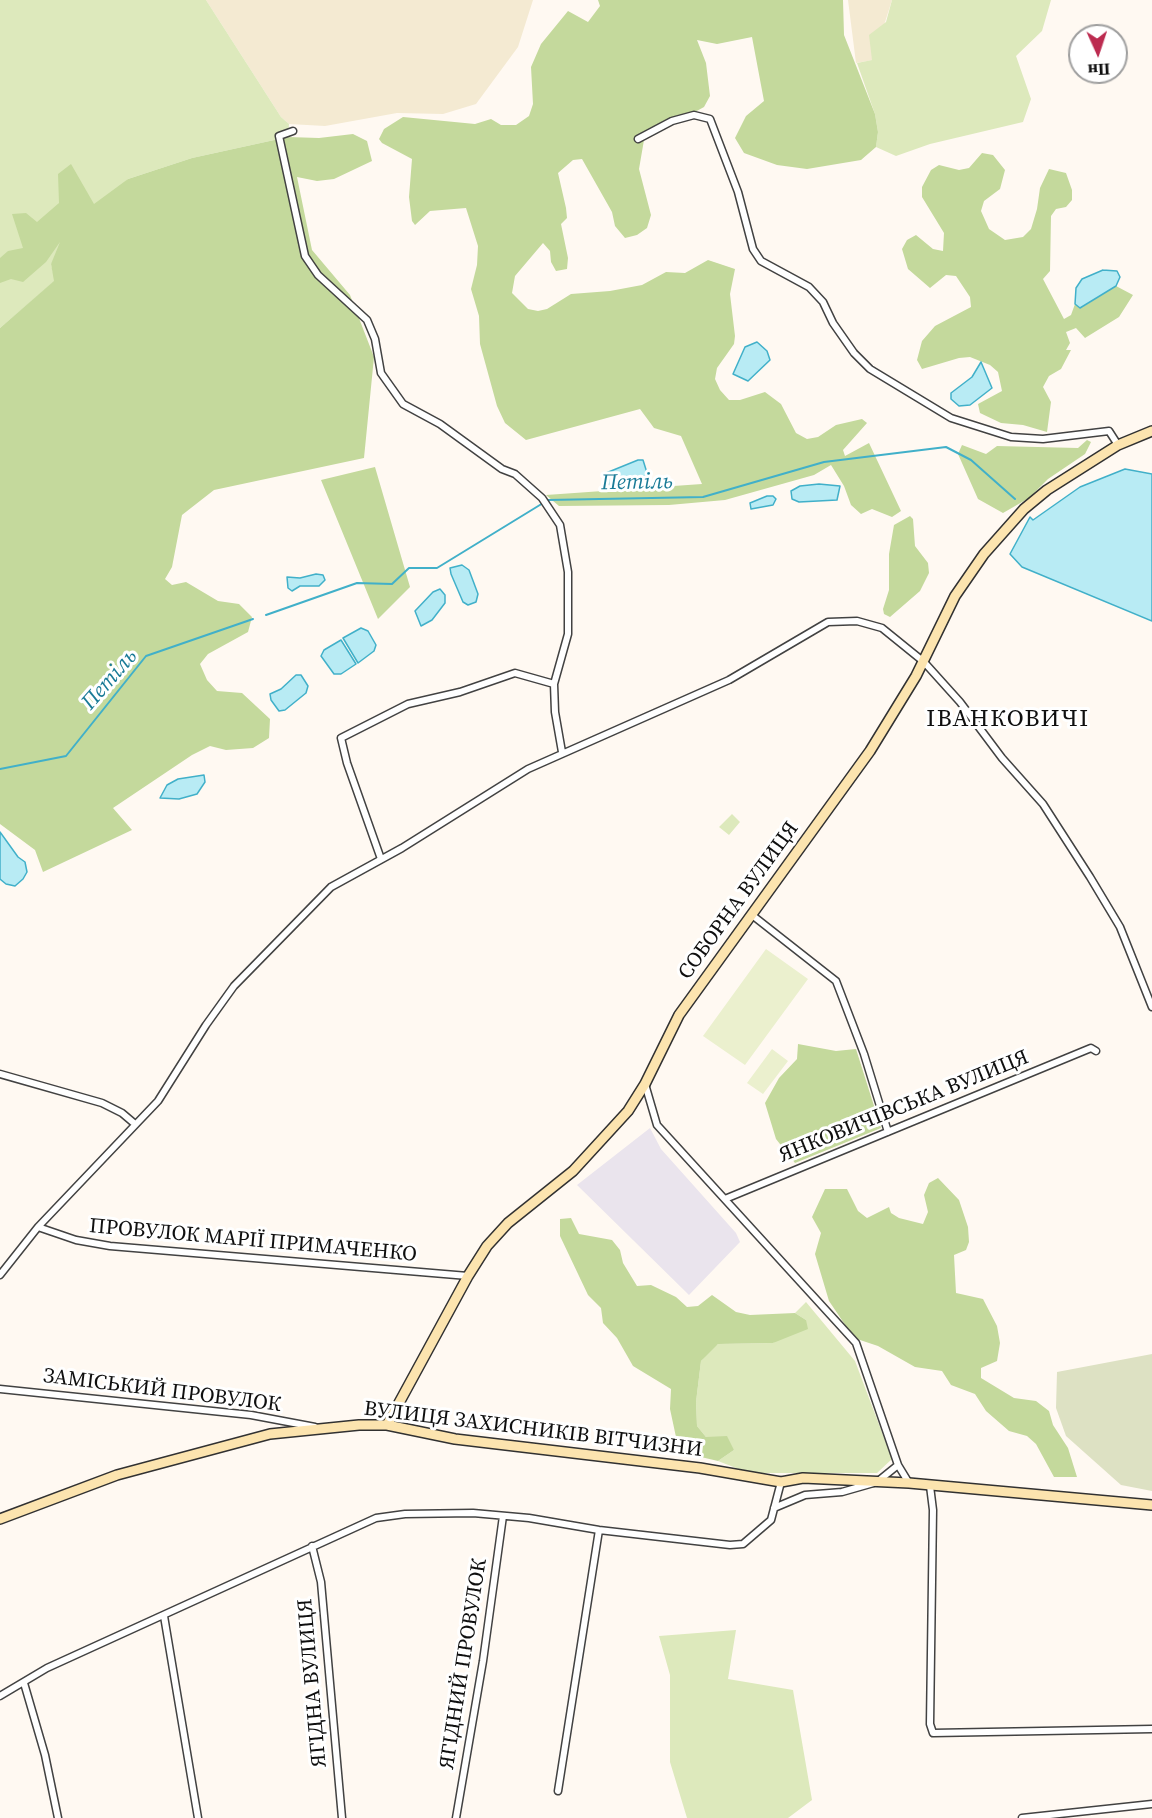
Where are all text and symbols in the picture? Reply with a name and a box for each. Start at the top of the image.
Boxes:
north arrow [1068,24,1128,84]
text: Пн [1087,58,1111,82]
water label: Петіль [601,469,673,497]
water label: Петіль [77,644,143,716]
district label: ІВАНКОВИЧІ [926,706,1090,734]
street label: СОБОРНА ВУЛИЦЯ [673,817,805,985]
street label: ЯНКОВИЧІВСЬКА ВУЛИЦЯ [775,1045,1033,1169]
street label: ПРОВУЛОК МАРІЇ ПРИМАЧЕНКО [88,1214,418,1268]
street label: ЗАМІСЬКИЙ ПРОВУЛОК [42,1364,282,1418]
street label: ВУЛИЦЯ ЗАХИСНИКІВ ВІТЧИЗНИ [362,1397,704,1463]
street label: ЯГІДНИЙ ПРОВУЛОК [435,1557,493,1771]
street label: ЯГІДНА ВУЛИЦЯ [293,1598,333,1768]

